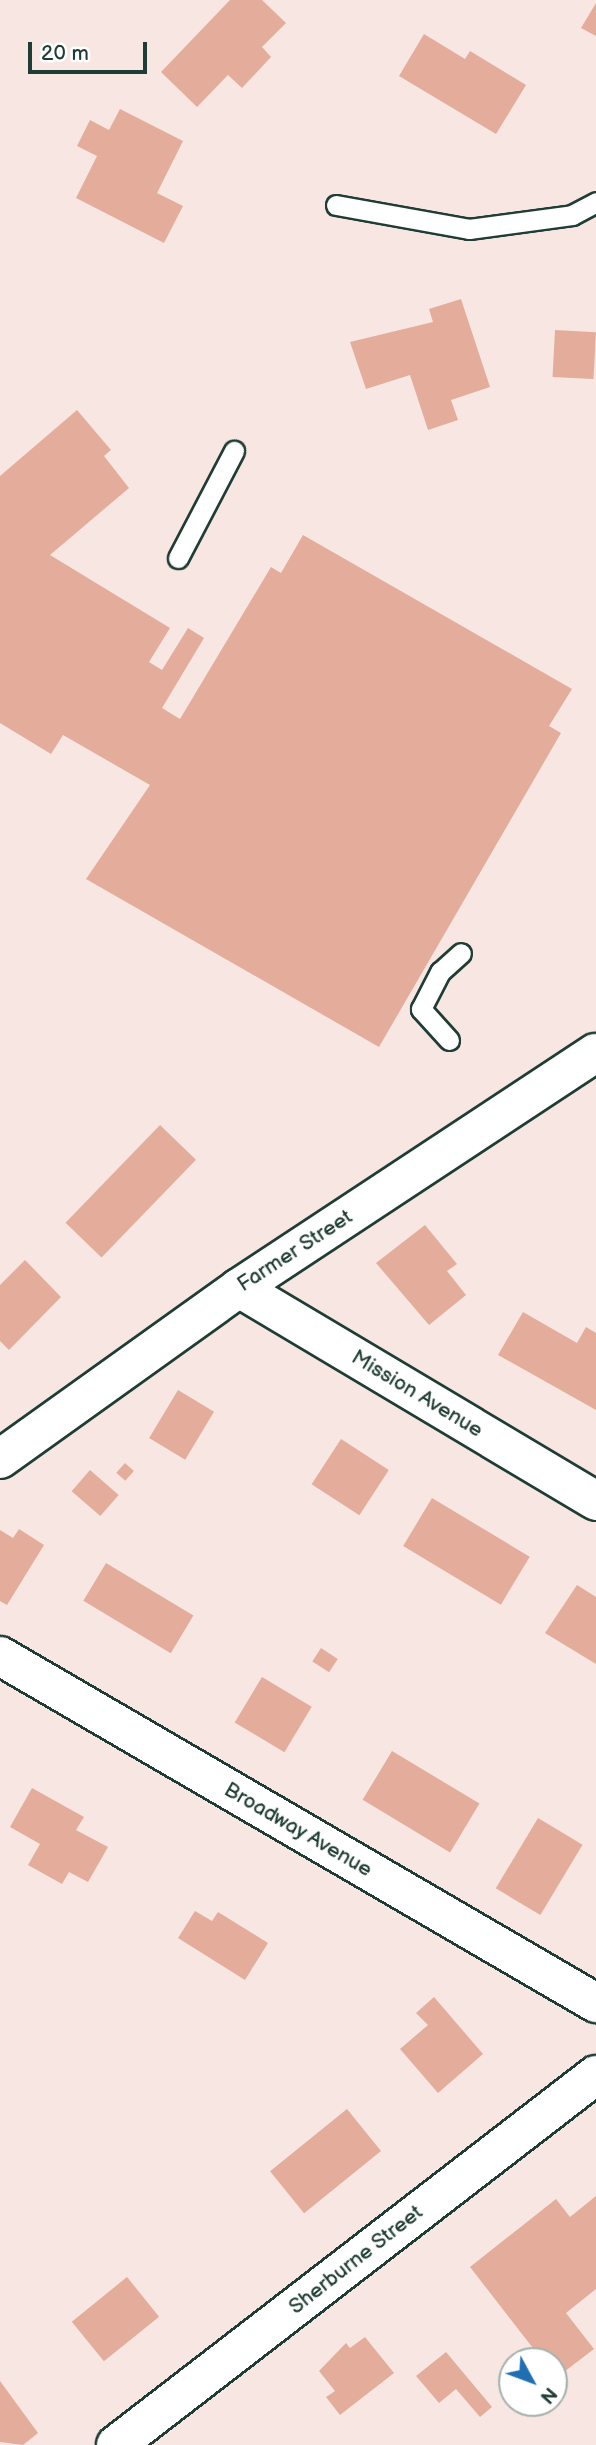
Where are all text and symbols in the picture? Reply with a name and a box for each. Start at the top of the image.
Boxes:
scale bar [32,28,150,72]
text: 20 m [41,41,89,66]
street label: Farmer Street [233,1204,357,1298]
street label: Mission Avenue [347,1345,487,1443]
street label: Broadway Avenue [219,1777,377,1883]
street label: Sherburne Street [284,2200,428,2320]
north arrow [498,2347,568,2417]
text: N [534,2382,561,2408]

